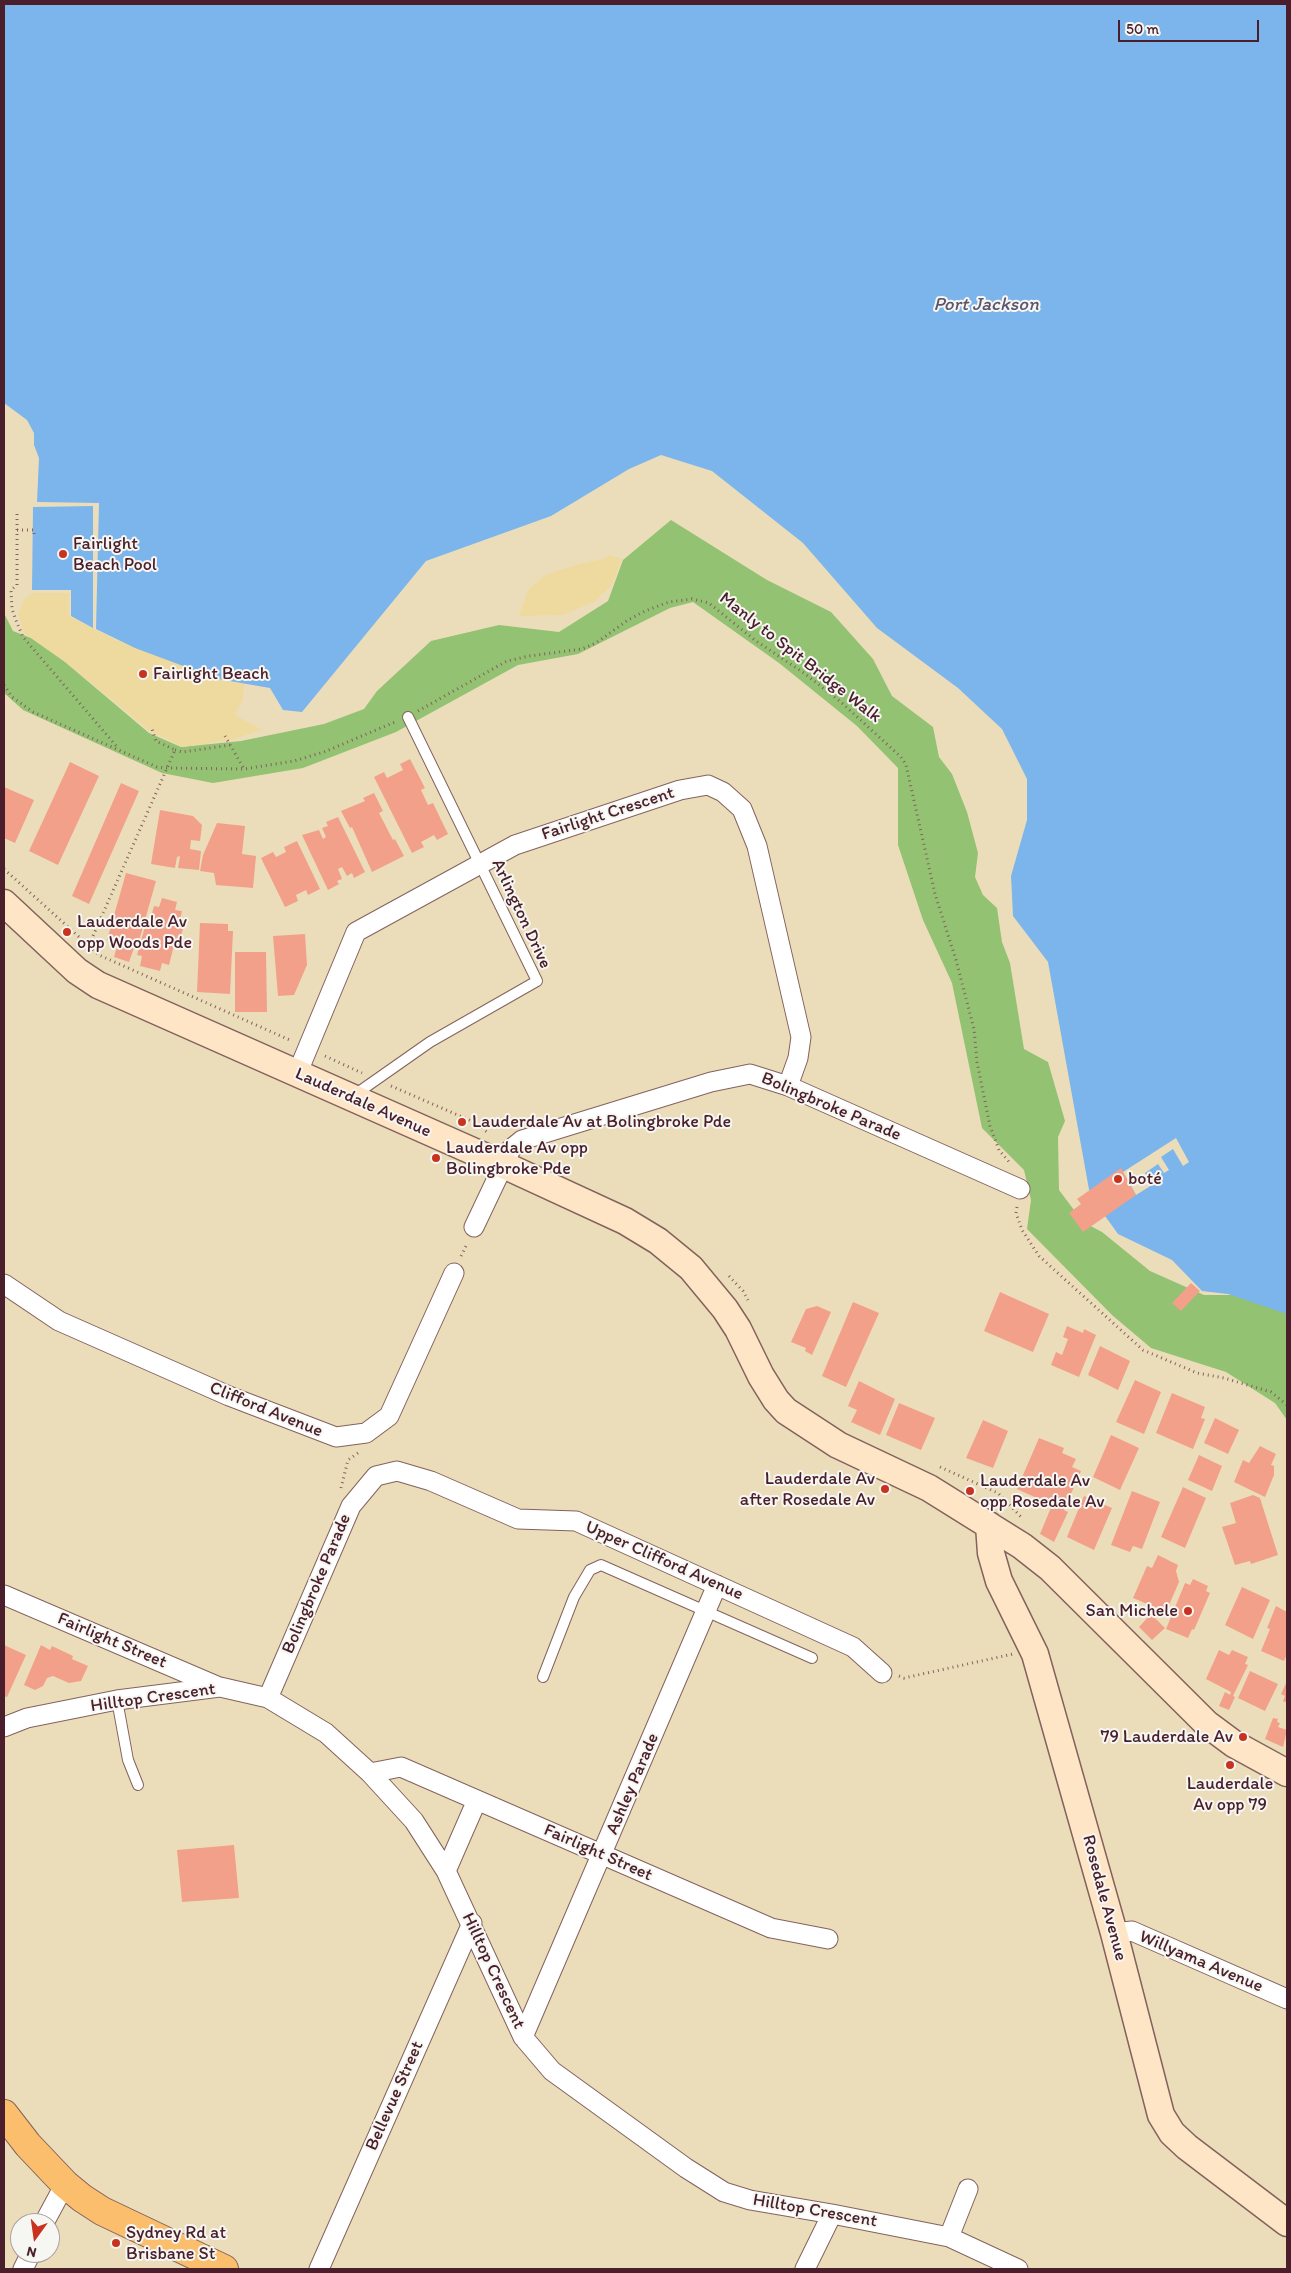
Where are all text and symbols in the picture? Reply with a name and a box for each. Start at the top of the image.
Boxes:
scale bar [1121,10,1262,42]
text: 50 m [1126,20,1159,38]
water label: Port Jackson [933,294,1039,316]
place label: Fairlight Beach Pool [73,533,157,576]
marker: Fairlight Beach Pool [57,548,69,560]
street label: Manly to Spit Bridge Walk [715,588,885,728]
place label: Fairlight Beach [153,663,269,685]
marker: Fairlight Beach [137,668,149,680]
street label: Fairlight Crescent [539,782,677,846]
street label: Arlington Drive [486,856,556,972]
place label: Lauderdale Av opp Woods Pde [77,911,192,954]
marker: Lauderdale Av opp Woods Pde [61,926,73,938]
street label: Lauderdale Avenue [292,1063,434,1143]
street label: Bolingbroke Parade [758,1068,904,1146]
place label: Lauderdale Av at Bolingbroke Pde [472,1111,731,1133]
marker: Lauderdale Av at Bolingbroke Pde [456,1116,468,1128]
place label: Lauderdale Av opp Bolingbroke Pde [446,1137,588,1180]
marker: Lauderdale Av opp Bolingbroke Pde [430,1152,442,1164]
place label: boté [1128,1168,1162,1190]
marker: boté [1112,1173,1124,1185]
street label: Clifford Avenue [206,1377,326,1443]
place label: Lauderdale Av after Rosedale Av [740,1468,875,1510]
place label: Lauderdale Av opp Rosedale Av [980,1470,1105,1512]
marker: Lauderdale Av after Rosedale Av [879,1483,891,1495]
marker: Lauderdale Av opp Rosedale Av [964,1485,976,1497]
street label: Bolingbroke Parade [278,1511,356,1657]
street label: Upper Clifford Avenue [582,1516,746,1606]
place label: San Michele [1086,1600,1178,1622]
marker: San Michele [1182,1605,1194,1617]
street label: Fairlight Street [54,1608,170,1674]
street label: Hilltop Crescent [89,1679,217,1717]
place label: 79 Lauderdale Av [1100,1726,1233,1748]
street label: Ashley Parade [602,1730,664,1838]
marker: 79 Lauderdale Av [1237,1731,1249,1743]
marker: Lauderdale Av opp 79 [1224,1759,1236,1771]
place label: Lauderdale Av opp 79 [1187,1773,1273,1816]
street label: Fairlight Street [540,1819,656,1887]
street label: Rosedale Avenue [1077,1833,1131,1963]
street label: Hilltop Crescent [457,1909,529,2033]
street label: Willyama Avenue [1136,1926,1266,1998]
street label: Bellevue Street [361,2038,429,2154]
street label: Hilltop Crescent [751,2189,879,2233]
north arrow [10,2213,60,2263]
place label: Sydney Rd at Brisbane St [126,2222,226,2264]
marker: Sydney Rd at Brisbane St [110,2237,122,2249]
text: N [25,2243,38,2261]

